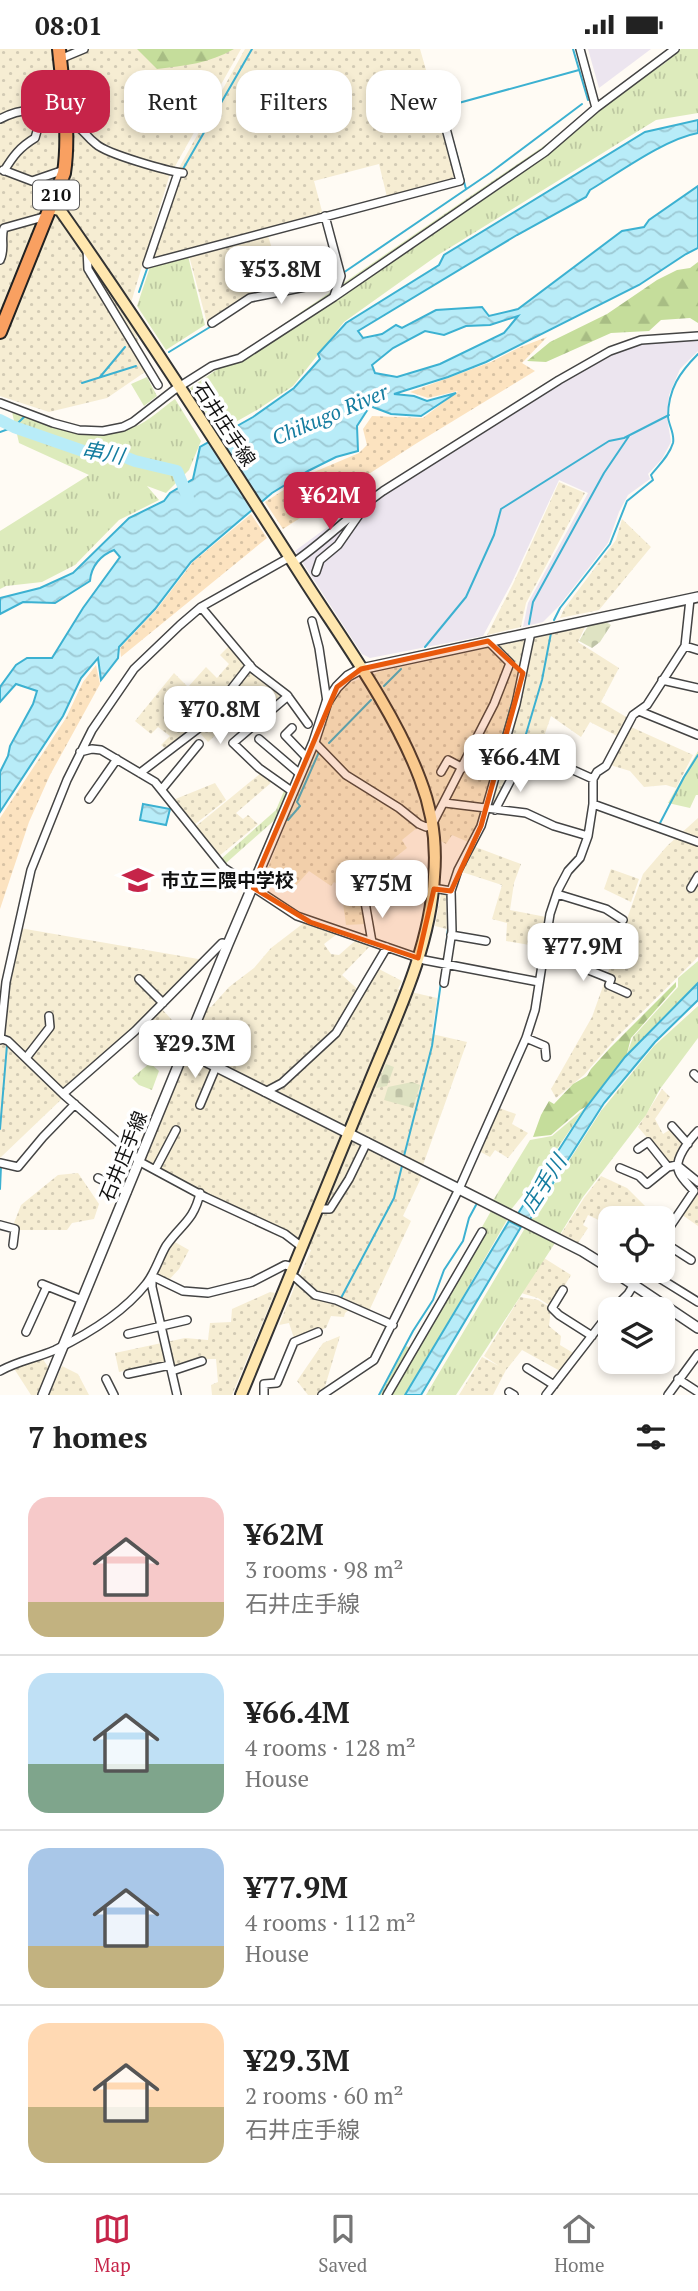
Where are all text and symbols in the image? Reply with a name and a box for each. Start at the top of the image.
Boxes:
text: 08:01 [35,8,103,42]
chip: Buy [21,70,110,133]
chip: Rent [124,70,222,133]
chip: Filters [236,70,352,133]
chip: New [366,70,461,133]
road number: 210 [33,181,79,209]
pin: ¥53.8M [224,247,338,306]
text: ¥53.8M [241,253,321,284]
street label: 石井庄手線 [189,377,262,470]
water label: Chikugo River [267,377,393,451]
water label: 串川 [80,435,128,470]
pin: ¥62M [289,473,371,532]
text: ¥62M [300,479,360,510]
pin: ¥70.8M [163,687,277,746]
text: ¥70.8M [180,693,260,724]
pin: ¥66.4M [463,735,577,794]
text: ¥66.4M [480,741,560,772]
pin: ¥75M [341,861,423,920]
school or university icon: 市立三隈中学校 [121,863,155,897]
place label: 市立三隈中学校 [161,867,294,892]
text: ¥75M [352,867,412,898]
pin: ¥77.9M [526,923,640,983]
text: ¥77.9M [544,930,622,961]
pin: ¥29.3M [138,1021,252,1080]
text: ¥29.3M [155,1027,235,1058]
street label: 石井庄手線 [93,1107,152,1205]
water label: 庄手川 [514,1148,573,1217]
map controls [598,1206,675,1374]
button: locate [598,1206,675,1283]
button: layers [598,1297,675,1374]
text: 7 homes [28,1417,147,1457]
icon: filters [632,1418,670,1456]
text: ¥62M [245,1514,324,1554]
icon: home [84,1525,168,1609]
text: 3 rooms · 98 m² [245,1554,404,1585]
text: 石井庄手線 [245,1588,360,1619]
text: ¥66.4M [245,1692,350,1732]
icon: home [84,1701,168,1785]
text: 4 rooms · 128 m² [245,1732,416,1763]
text: House [245,1763,309,1794]
text: ¥77.9M [245,1867,348,1907]
icon: home [84,1876,168,1960]
text: 4 rooms · 112 m² [245,1907,416,1938]
text: House [245,1938,309,1969]
text: ¥29.3M [245,2040,350,2080]
icon: home [84,2051,168,2135]
text: 2 rooms · 60 m² [245,2080,404,2111]
text: 石井庄手線 [245,2114,360,2145]
tab: Map [93,2210,131,2277]
tab: Saved [318,2210,367,2277]
tab: Home [554,2210,605,2277]

